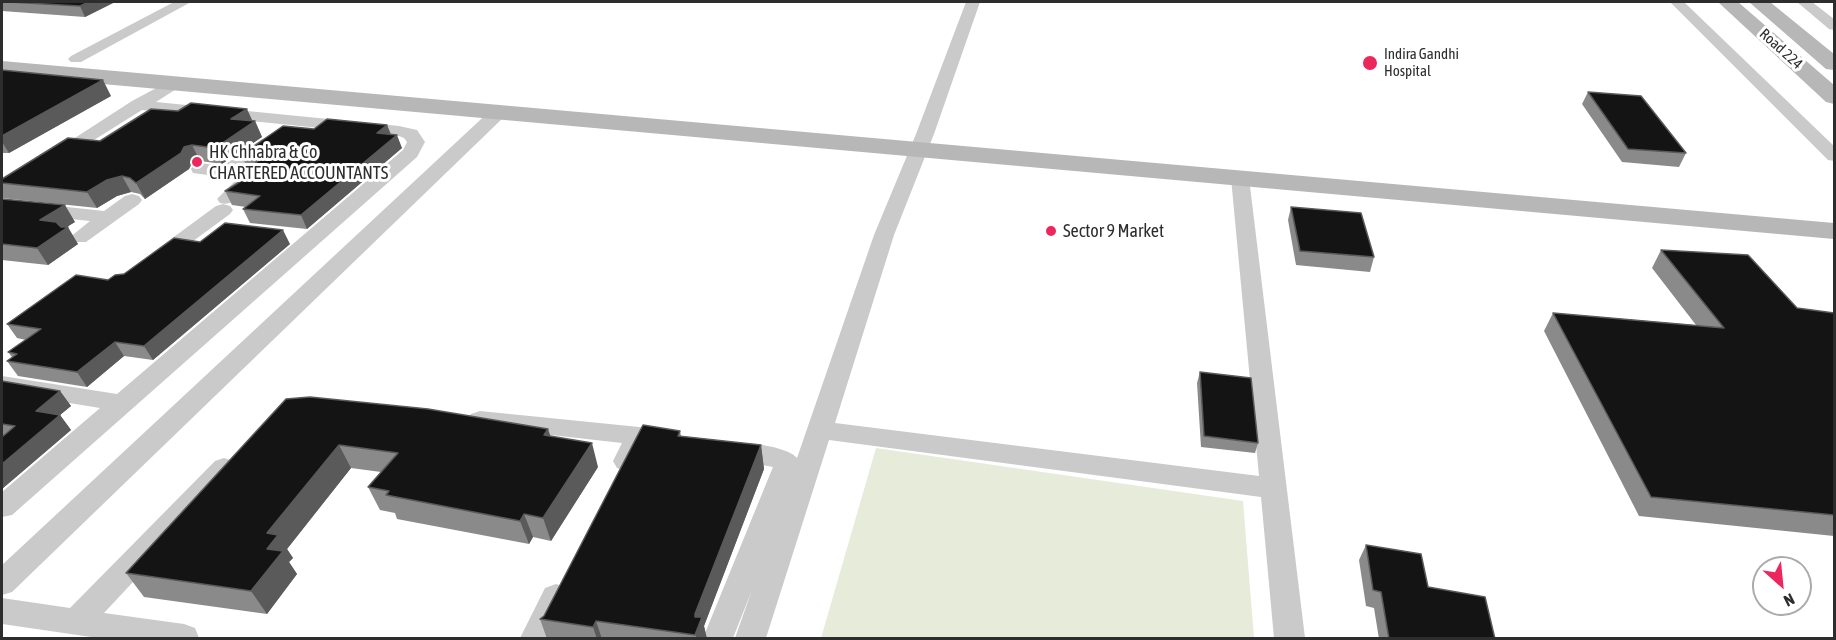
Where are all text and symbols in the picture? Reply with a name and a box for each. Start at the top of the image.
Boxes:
street label: Road 224 [1756,25,1806,73]
place label: Indira Gandhi Hospital [1384,45,1459,80]
marker: Indira Gandhi Hospital [1361,54,1379,72]
place label: HK Chhabra & Co CHARTERED ACCOUNTANTS [209,141,388,184]
marker: HK Chhabra & Co CHARTERED ACCOUNTANTS [190,155,204,169]
place label: Sector 9 Market [1063,220,1164,242]
marker: Sector 9 Market [1044,224,1058,238]
north arrow [1752,556,1812,616]
text: N [1781,590,1798,610]

